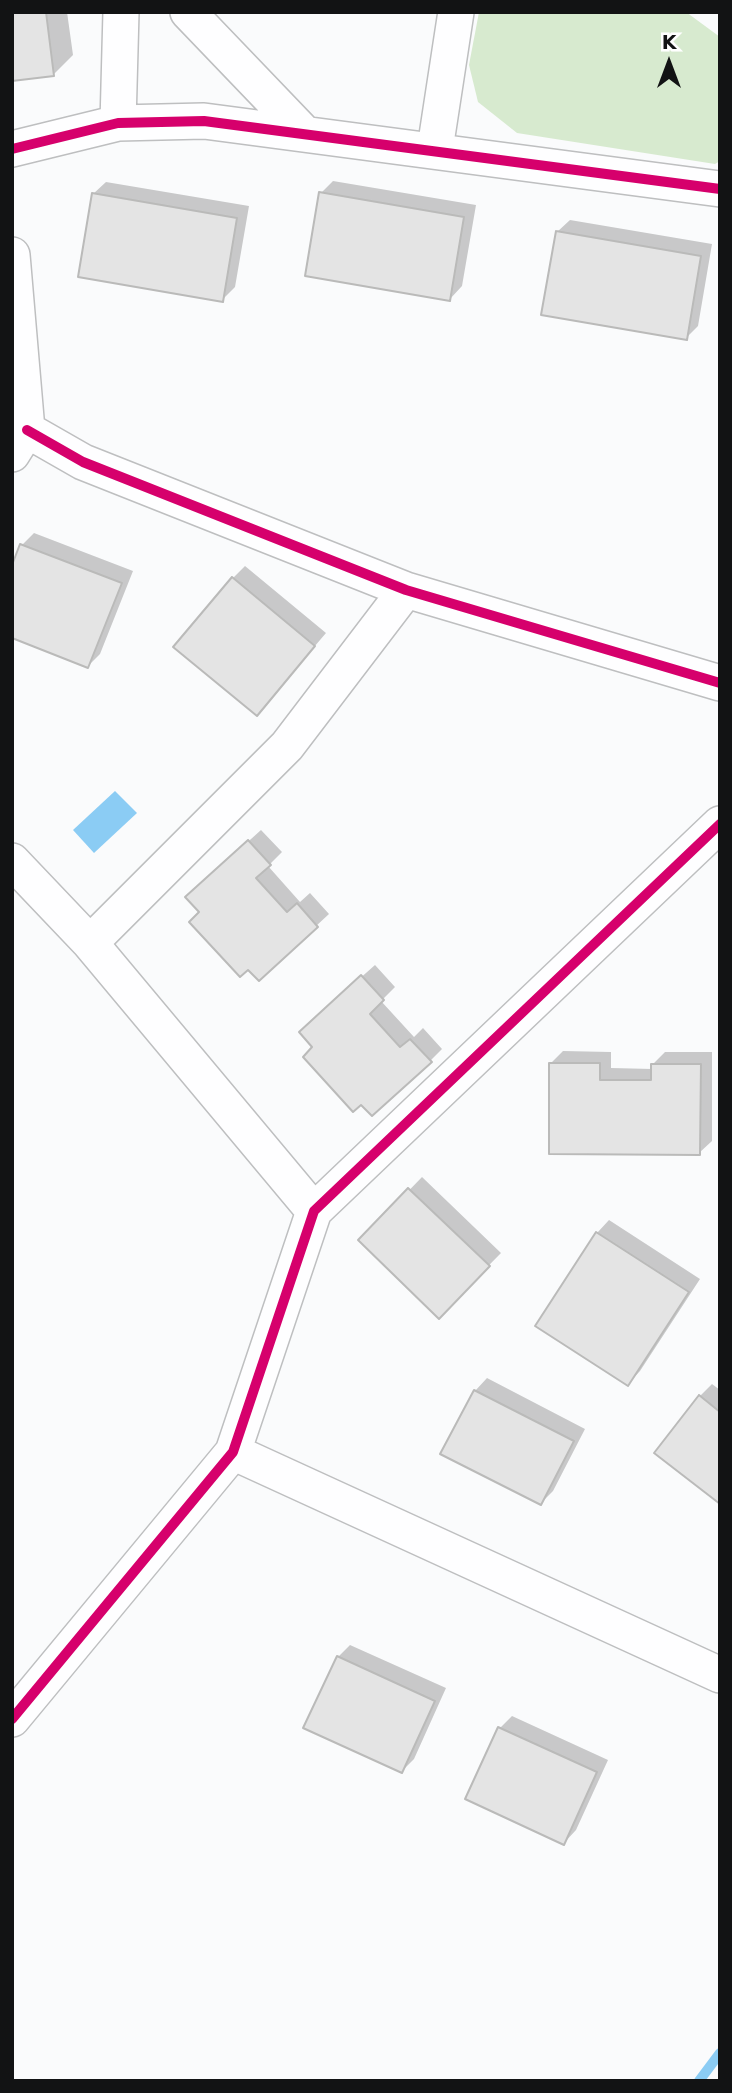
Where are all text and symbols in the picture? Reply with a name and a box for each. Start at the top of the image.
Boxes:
north arrow [634,28,704,98]
text: K [662,31,676,53]

